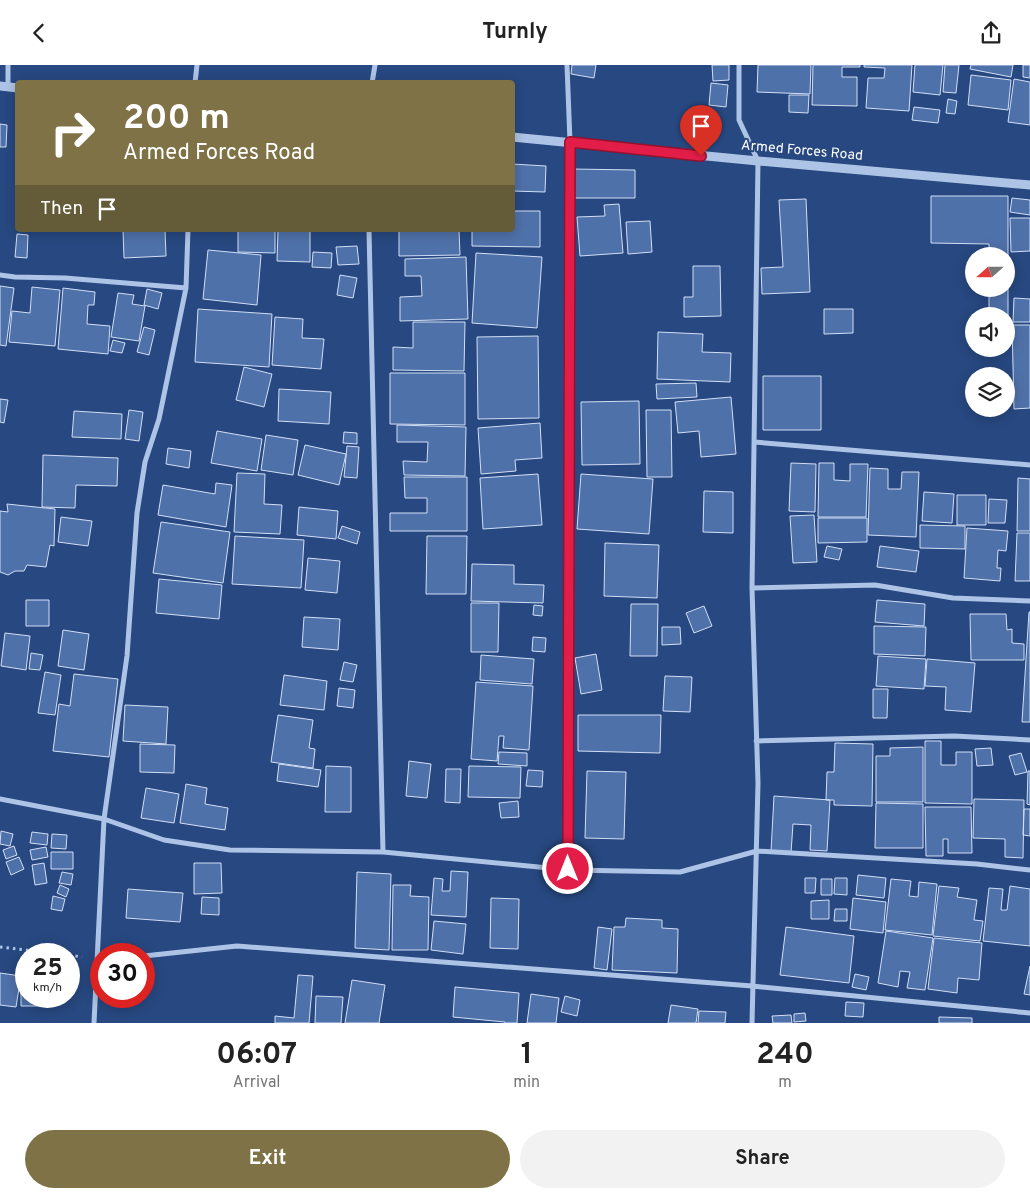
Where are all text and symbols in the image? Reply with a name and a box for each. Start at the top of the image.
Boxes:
icon: back [25,19,53,47]
text: Turnly [482,19,548,46]
icon: share [977,19,1005,47]
text: 200 m [123,97,230,141]
icon: right [40,100,105,165]
pin [680,105,722,156]
icon: arrive [687,112,715,140]
street label: Armed Forces Road [740,137,864,165]
text: Armed Forces Road [123,140,315,167]
icon: arrive [93,195,121,223]
text: Then [40,197,83,221]
north arrow [965,247,1015,297]
map controls [965,247,1015,417]
button: sound [965,307,1015,357]
button: layers [965,367,1015,417]
position arrow [541,842,593,894]
speed limit sign: 30 [90,943,155,1008]
text: 25 [32,953,63,985]
text: km/h [33,980,62,996]
text: 06:07 [216,1037,297,1074]
text: 1 [521,1037,533,1074]
text: 240 [756,1037,814,1074]
text: Arrival [233,1073,281,1093]
text: min [513,1073,540,1093]
text: m [778,1073,792,1093]
button: Exit [25,1130,510,1188]
button: Share [520,1130,1005,1188]

